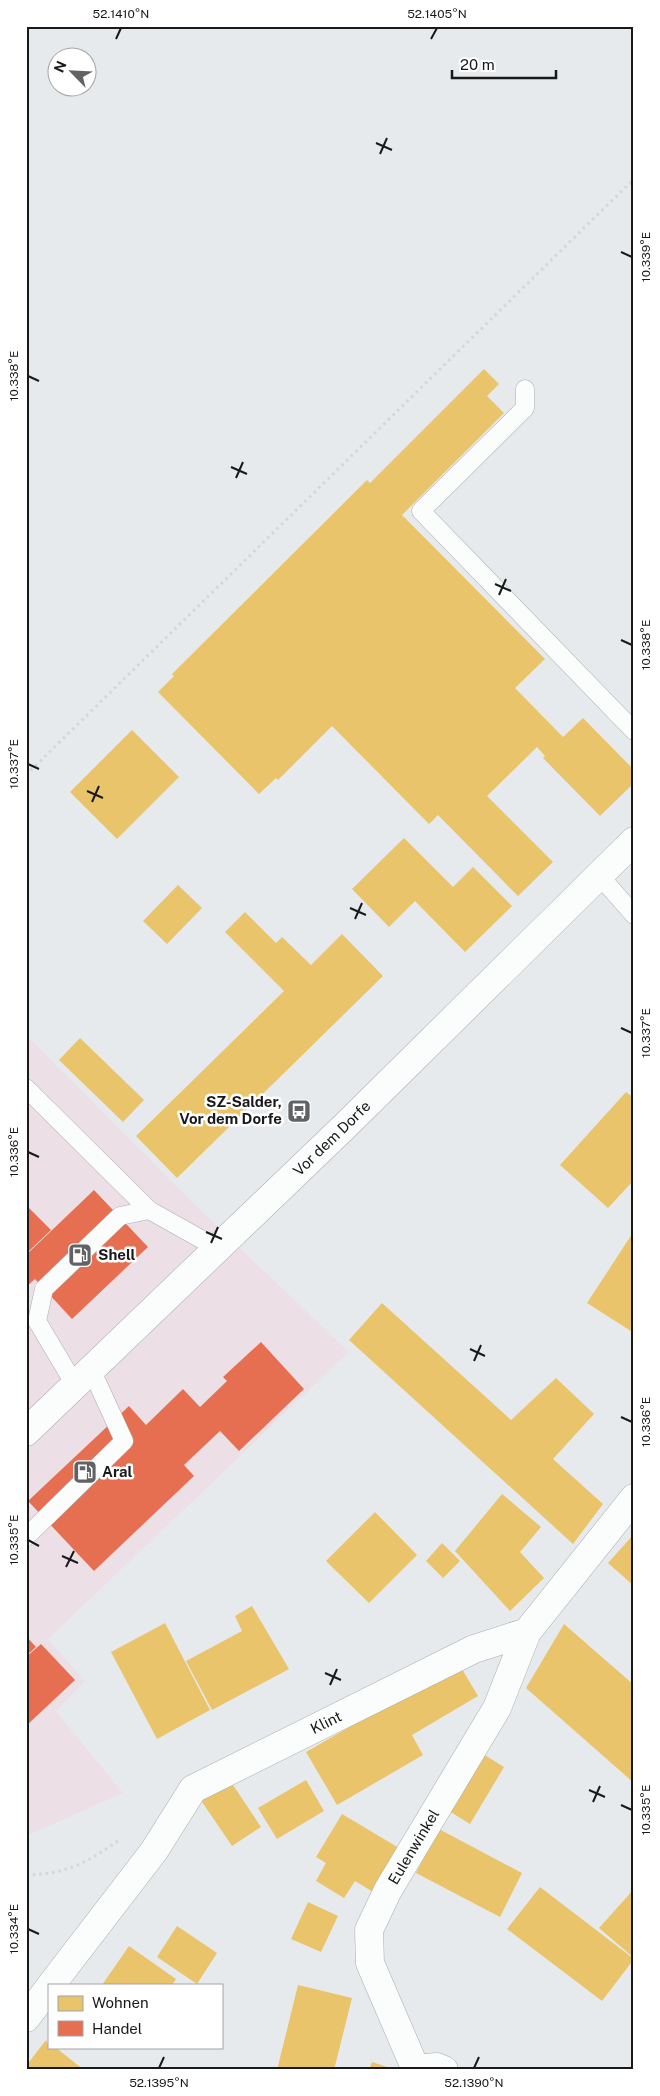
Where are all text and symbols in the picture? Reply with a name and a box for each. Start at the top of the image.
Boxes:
text: 52.1410°N [93,7,149,21]
text: 52.1405°N [407,7,467,21]
north arrow [48,48,98,98]
scale bar [452,48,556,80]
text: 20 m [460,56,495,73]
text: N [51,58,70,75]
text: 10.339°E [639,232,653,282]
text: 10.338°E [7,351,21,401]
text: 10.338°E [639,620,653,670]
text: 10.337°E [7,739,21,789]
text: 10.337°E [639,1008,653,1058]
place label: SZ-Salder, Vor dem Dorfe [179,1093,282,1127]
street label: Vor dem Dorfe [289,1097,374,1179]
bus stop icon: SZ-Salder, Vor dem Dorfe [286,1098,312,1124]
text: 10.336°E [7,1127,21,1177]
fuel station icon: Shell [67,1242,93,1268]
place label: Shell [98,1246,136,1263]
text: 10.336°E [639,1397,653,1447]
fuel station icon: Aral [72,1459,98,1485]
place label: Aral [102,1463,132,1480]
text: 10.335°E [7,1515,21,1565]
street label: Klint [307,1707,344,1737]
text: 10.335°E [639,1785,653,1835]
street label: Eulenwinkel [384,1806,442,1887]
text: 10.334°E [7,1904,21,1954]
legend [48,1984,222,2048]
text: Wohnen [92,1994,149,2011]
text: Handel [92,2020,142,2037]
text: 52.1395°N [129,2076,189,2090]
text: 52.1390°N [444,2076,504,2090]

